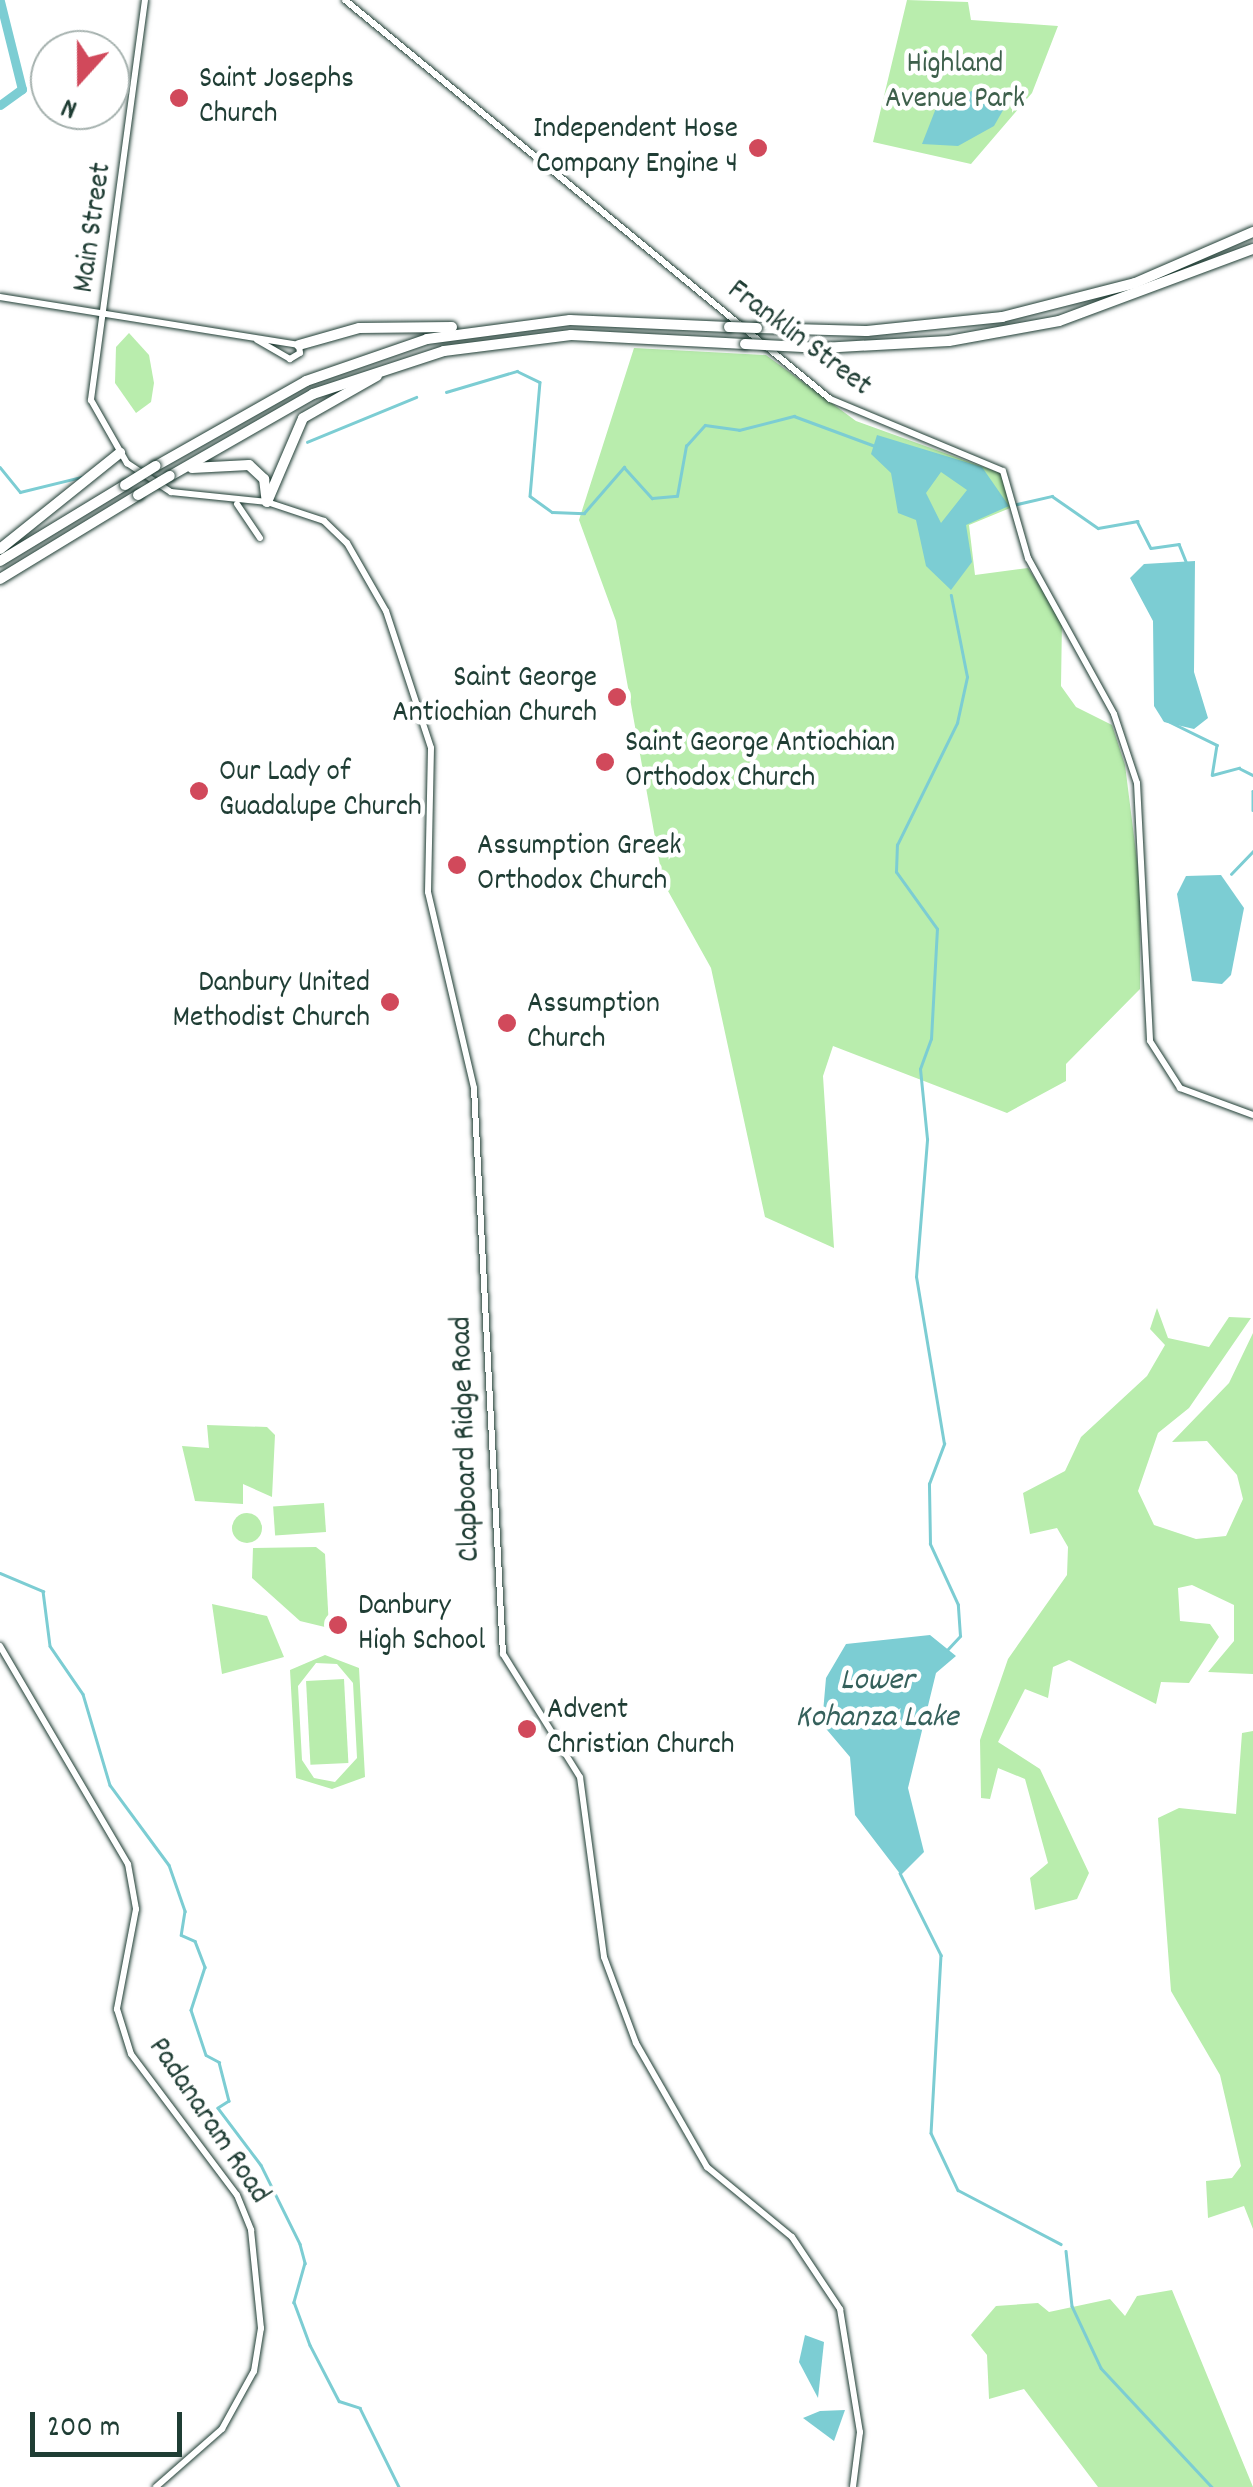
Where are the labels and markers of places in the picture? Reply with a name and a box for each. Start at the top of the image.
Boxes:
place label: Saint Josephs Church [199,63,354,134]
marker: Saint Josephs Church [168,87,190,109]
place label: Independent Hose Company Engine 4 [533,113,738,184]
marker: Independent Hose Company Engine 4 [747,137,769,159]
place label: Saint George Antiochian Church [392,662,597,732]
marker: Saint George Antiochian Church [606,686,628,708]
place label: Saint George Antiochian Orthodox Church [625,727,895,798]
marker: Saint George Antiochian Orthodox Church [594,751,616,773]
place label: Our Lady of Guadalupe Church [219,756,422,826]
marker: Our Lady of Guadalupe Church [188,780,210,802]
place label: Assumption Greek Orthodox Church [477,830,682,900]
marker: Assumption Greek Orthodox Church [446,854,468,876]
place label: Danbury United Methodist Church [173,967,370,1038]
place label: Assumption Church [527,988,660,1058]
marker: Danbury United Methodist Church [379,991,401,1013]
marker: Assumption Church [496,1012,518,1034]
place label: Danbury High School [358,1590,485,1660]
marker: Danbury High School [327,1614,349,1636]
place label: Advent Christian Church [547,1694,735,1764]
marker: Advent Christian Church [516,1718,538,1740]

